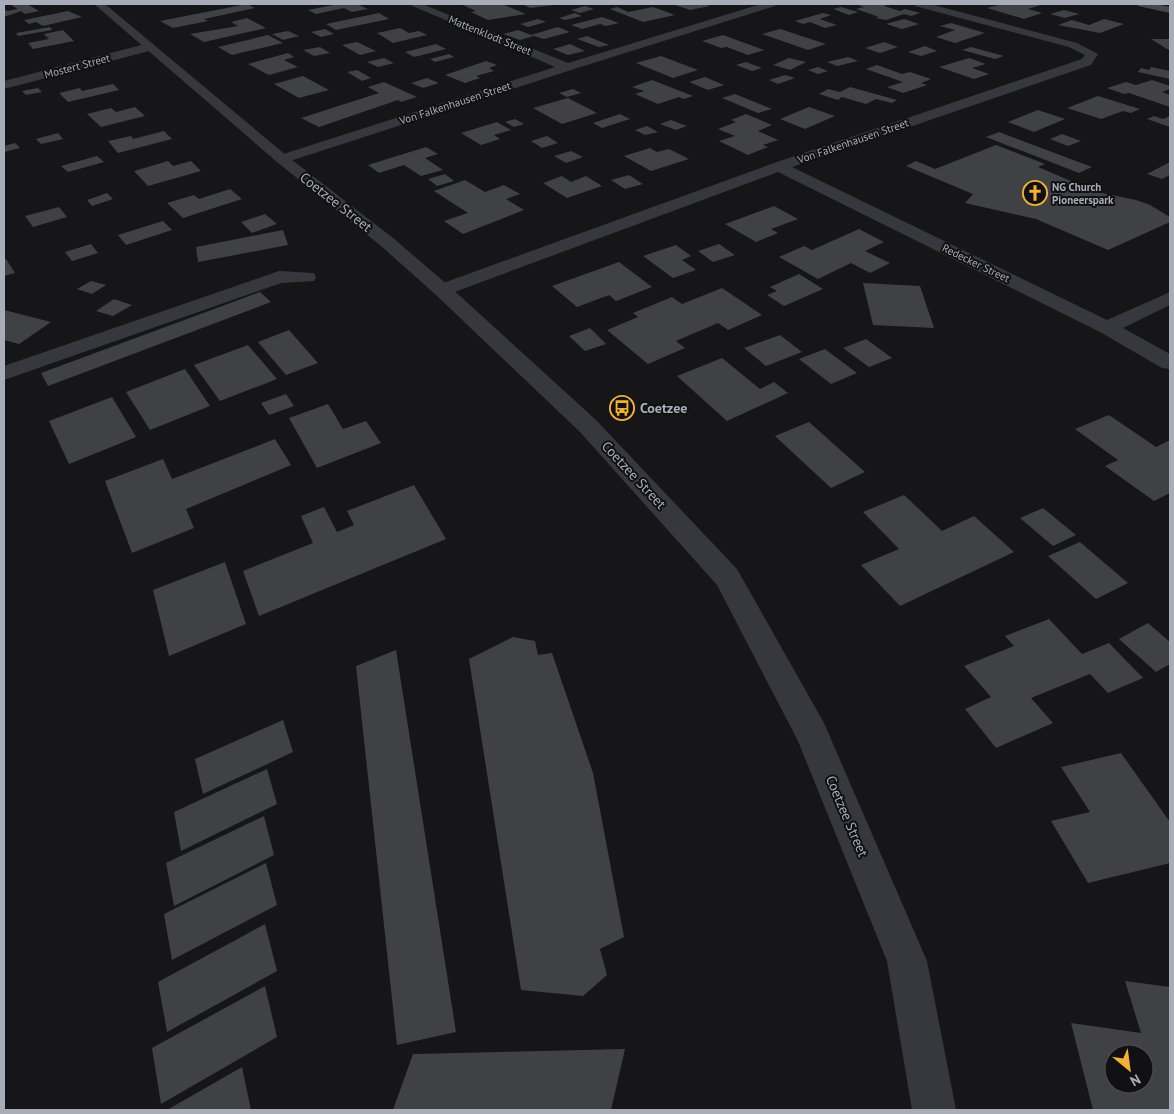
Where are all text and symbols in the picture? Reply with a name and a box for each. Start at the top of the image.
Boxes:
street label: Mattenklodt Street [447,12,534,58]
street label: Mostert Street [43,50,112,81]
street label: Von Falkenhausen Street [397,78,513,128]
street label: Von Falkenhausen Street [795,115,910,167]
street label: Coetzee Street [296,168,376,236]
church icon: NG Church Pioneerspark [1022,180,1048,206]
place label: NG Church Pioneerspark [1052,180,1114,207]
street label: Redecker Street [940,241,1012,286]
bus stop icon: Coetzee [609,395,635,421]
place label: Coetzee [640,399,687,417]
street label: Coetzee Street [598,437,670,513]
street label: Coetzee Street [822,773,872,860]
north arrow [1104,1044,1154,1094]
text: N [1127,1070,1144,1090]

